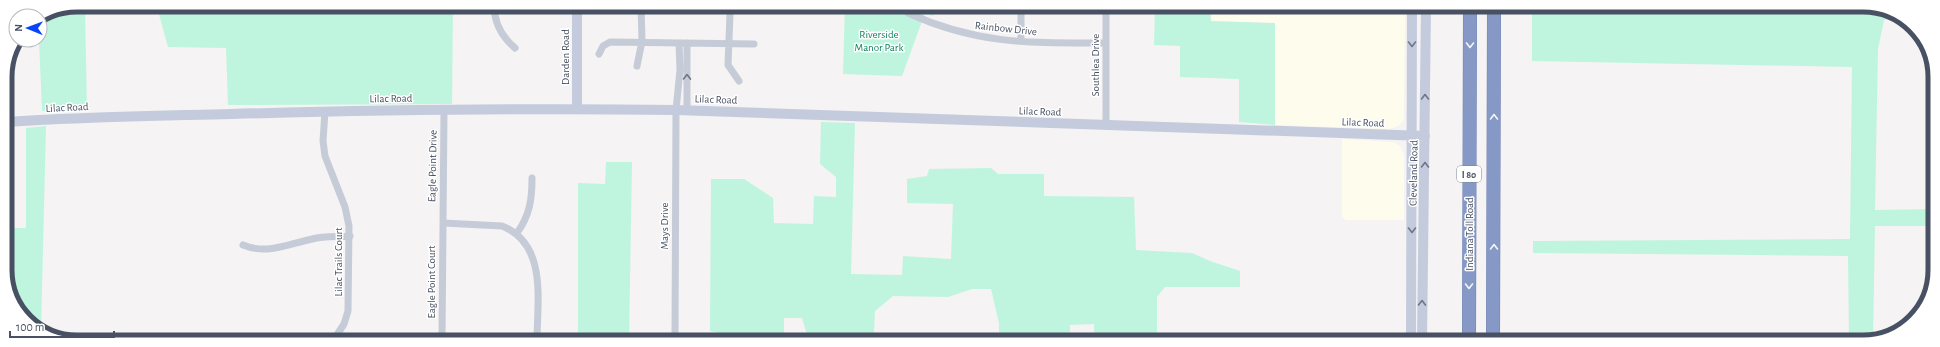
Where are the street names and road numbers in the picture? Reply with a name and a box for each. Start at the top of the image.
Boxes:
street label: Rainbow Drive [974,20,1038,37]
street label: Darden Road [560,29,571,85]
street label: Southlea Drive [1090,34,1101,96]
street label: Lilac Road [369,93,413,104]
street label: Lilac Road [694,93,738,106]
street label: Lilac Road [45,101,89,114]
street label: Lilac Road [1018,105,1062,118]
street label: Lilac Road [1341,116,1385,129]
street label: Eagle Point Drive [426,130,439,202]
street label: Cleveland Road [1407,140,1420,206]
road number: I 80 [1457,166,1481,182]
street label: Indiana Toll Road [1464,197,1475,271]
street label: Mays Drive [659,203,670,249]
street label: Lilac Trails Court [333,227,344,297]
street label: Eagle Point Court [426,245,437,318]

